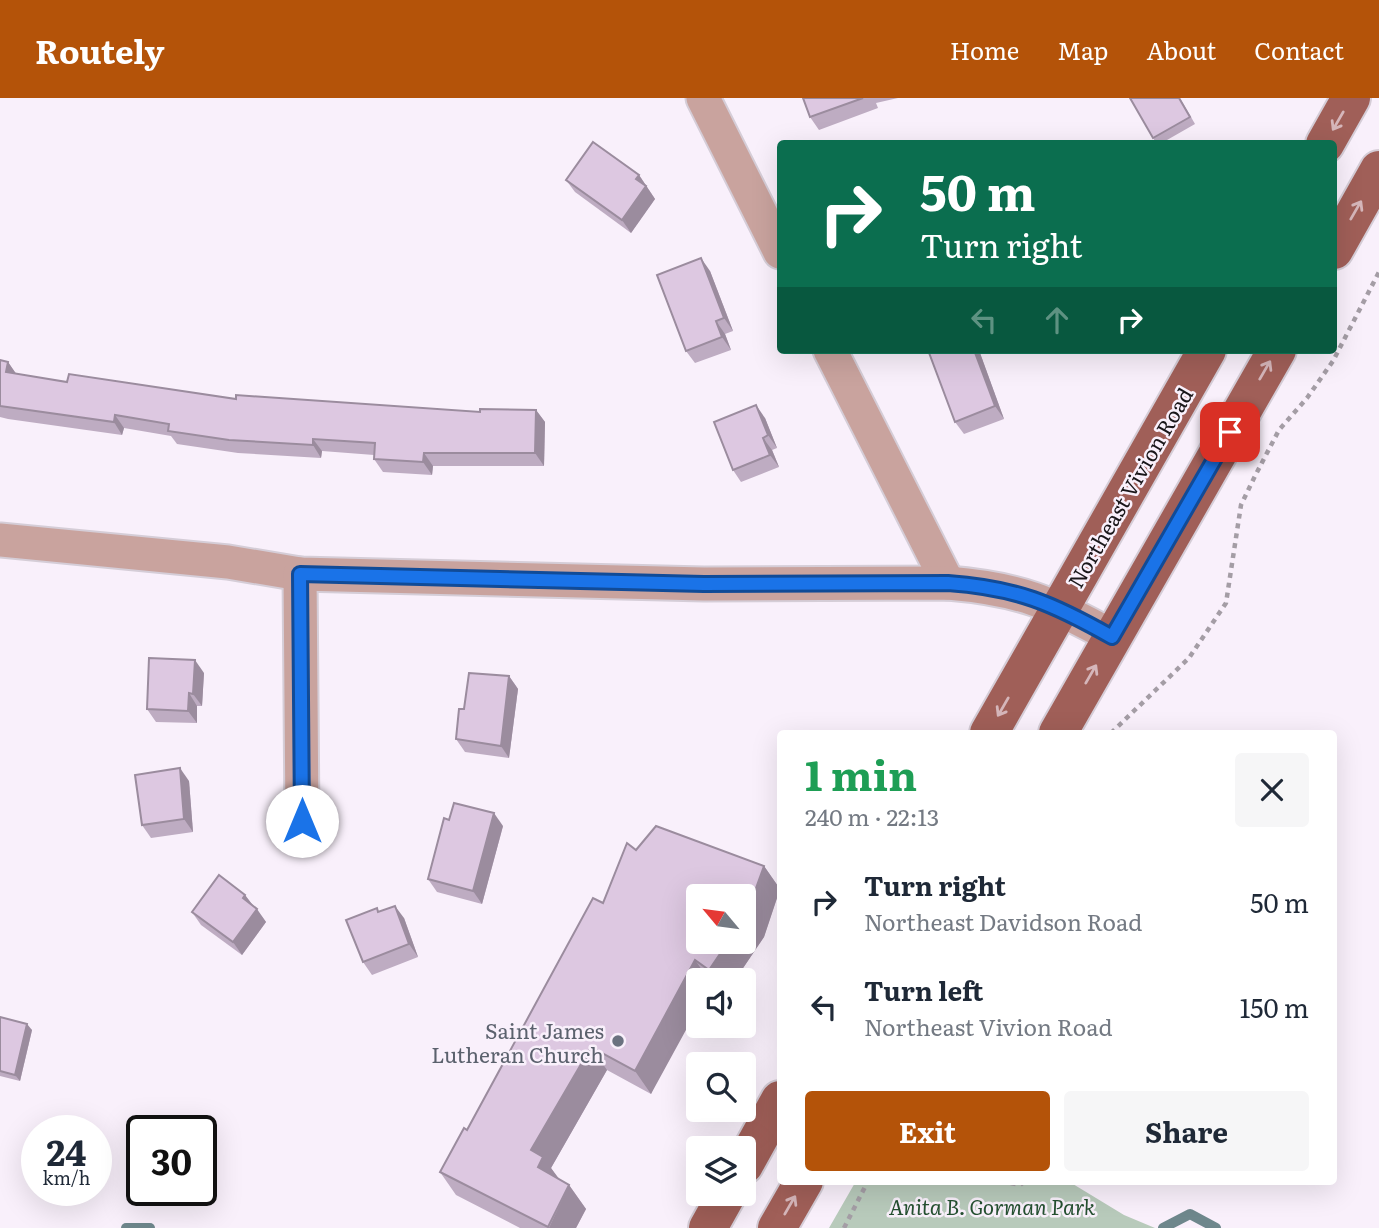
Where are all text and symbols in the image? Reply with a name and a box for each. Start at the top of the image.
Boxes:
text: Routely [35,25,164,74]
text: Home [950,32,1019,67]
text: Map [1057,32,1108,67]
text: About [1146,32,1216,67]
text: Contact [1254,32,1344,67]
one-way arrow [1331,110,1345,130]
text: 50 m [920,153,1036,226]
icon: right [805,168,896,259]
one-way arrow [1349,201,1363,221]
text: Turn right [920,220,1082,268]
icon: left [965,301,1003,339]
icon: ahead [1038,301,1076,339]
icon: right [1111,301,1149,339]
one-way arrow [1259,360,1272,381]
street label: Northeast Vivion Road [1059,381,1199,593]
pin [1200,402,1260,462]
icon: arrive [1211,413,1249,451]
one-way arrow [1085,664,1099,684]
one-way arrow [996,697,1010,717]
text: 1 min [805,742,917,804]
button: close [1235,753,1309,827]
position arrow [265,784,339,858]
text: 240 m · 22:13 [805,799,939,833]
text: Turn right [864,865,1006,904]
text: 50 m [1250,882,1309,921]
icon: right [805,883,843,921]
north arrow [686,884,756,954]
map controls [686,884,756,1206]
text: Northeast Davidson Road [864,904,1142,938]
button: sound [686,968,756,1038]
text: Turn left [864,970,983,1009]
text: 150 m [1240,987,1309,1026]
icon: left [805,988,843,1026]
text: Northeast Vivion Road [864,1009,1113,1043]
place label: Saint James Lutheran Church [431,1014,604,1069]
marker: Saint James Lutheran Church [610,1033,626,1049]
button: search [686,1052,756,1122]
button: Exit [805,1091,1050,1171]
button: Share [1064,1091,1309,1171]
speed limit sign: 30 [126,1115,217,1206]
text: 24 [47,1125,86,1177]
button: layers [686,1136,756,1206]
text: km/h [43,1164,90,1191]
park label: Anita B. Gorman Park [889,1190,1096,1221]
one-way arrow [783,1195,797,1215]

